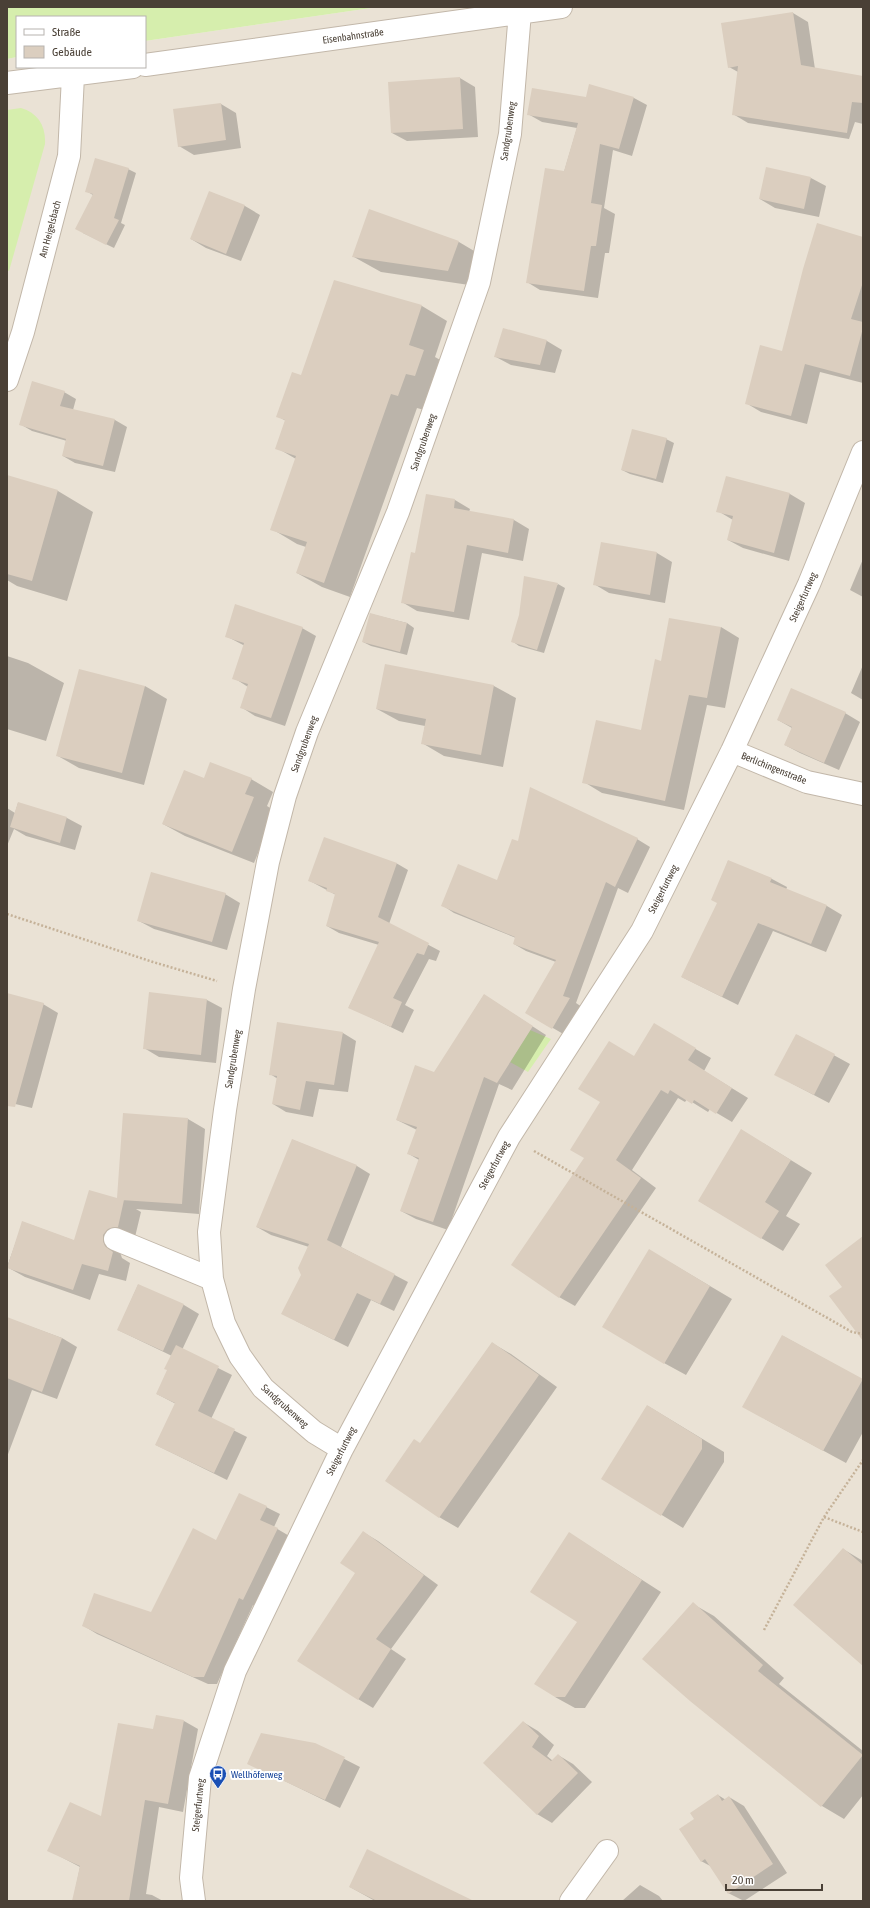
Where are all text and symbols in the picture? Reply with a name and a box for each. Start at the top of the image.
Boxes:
legend [16,16,146,68]
text: Straße [52,25,80,39]
street label: Eisenbahnstraße [322,26,385,46]
text: Gebäude [52,45,92,59]
street label: Sandgrubenweg [498,100,518,161]
street label: Am Heigelsbach [37,199,63,259]
street label: Sandgrubenweg [408,411,438,472]
street label: Steigerfurtweg [787,570,819,624]
street label: Sandgrubenweg [289,714,320,774]
street label: Berlichingenstraße [740,750,809,786]
street label: Steigerfurtweg [646,862,680,915]
street label: Sandgrubenweg [223,1028,243,1089]
street label: Steigerfurtweg [477,1138,512,1191]
street label: Sandgrubenweg [259,1382,311,1430]
street label: Steigerfurtweg [324,1424,358,1477]
bus stop icon: Wellhöferweg [208,1764,228,1789]
place label: Wellhöferweg [231,1769,283,1780]
street label: Steigerfurtweg [190,1777,206,1832]
scale bar [726,1866,822,1892]
text: 20 m [732,1873,754,1887]

